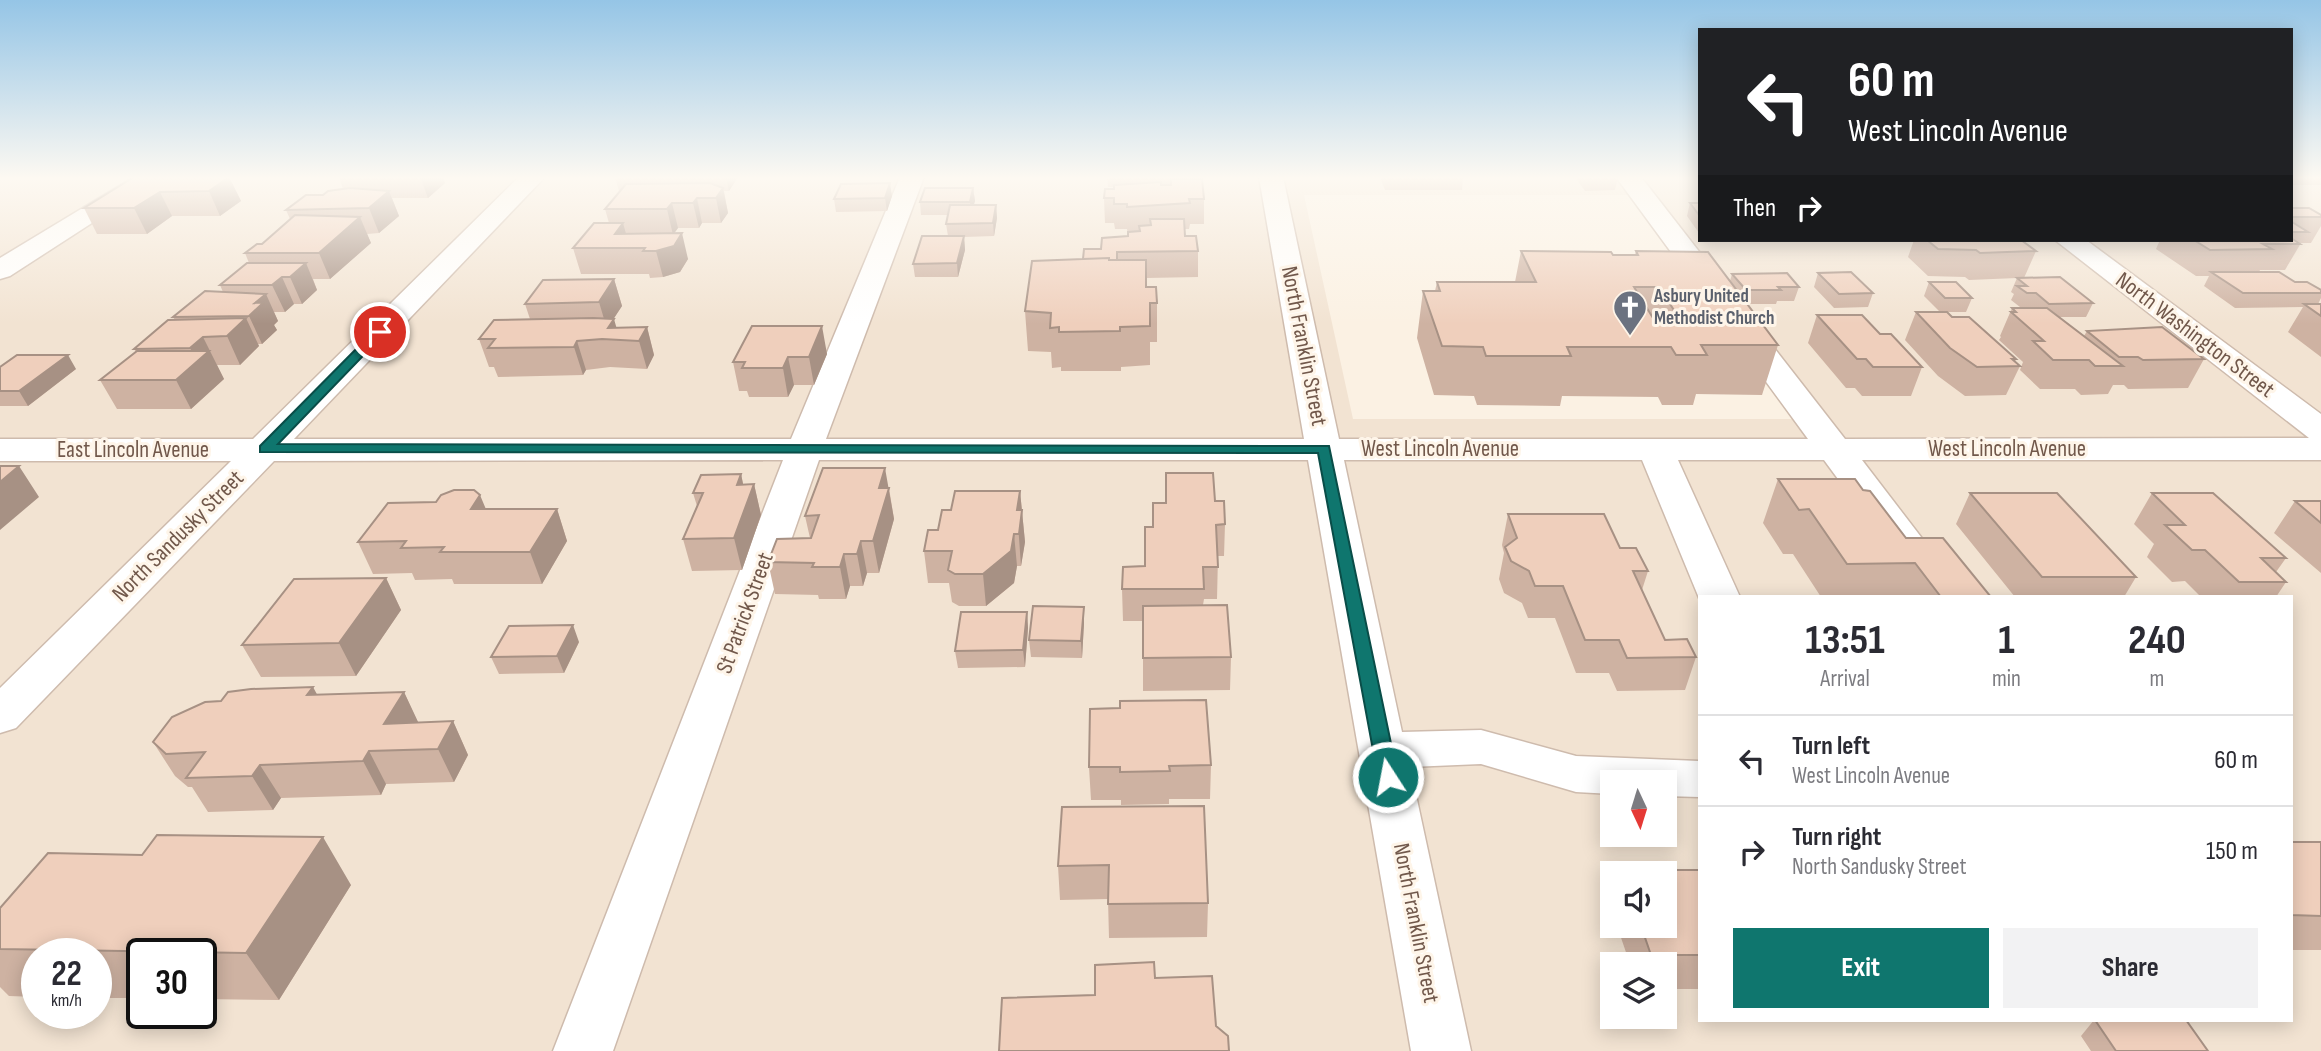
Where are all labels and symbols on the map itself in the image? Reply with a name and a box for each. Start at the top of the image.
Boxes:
street label: North Franklin Street [1275,264,1333,428]
street label: North Washington Street [2110,266,2280,404]
place label: Asbury United Methodist Church [1653,285,1774,330]
church icon: Asbury United Methodist Church [1611,288,1649,337]
pin [350,302,410,362]
street label: West Lincoln Avenue [1361,435,1519,463]
street label: West Lincoln Avenue [1928,435,2086,463]
street label: East Lincoln Avenue [57,436,209,464]
street label: North Sandusky Street [106,464,250,608]
street label: St Patrick Street [710,549,780,677]
position arrow [1351,740,1425,814]
north arrow [1600,770,1676,847]
street label: North Franklin Street [1387,841,1445,1005]
speed limit sign: 30 [126,938,217,1029]

